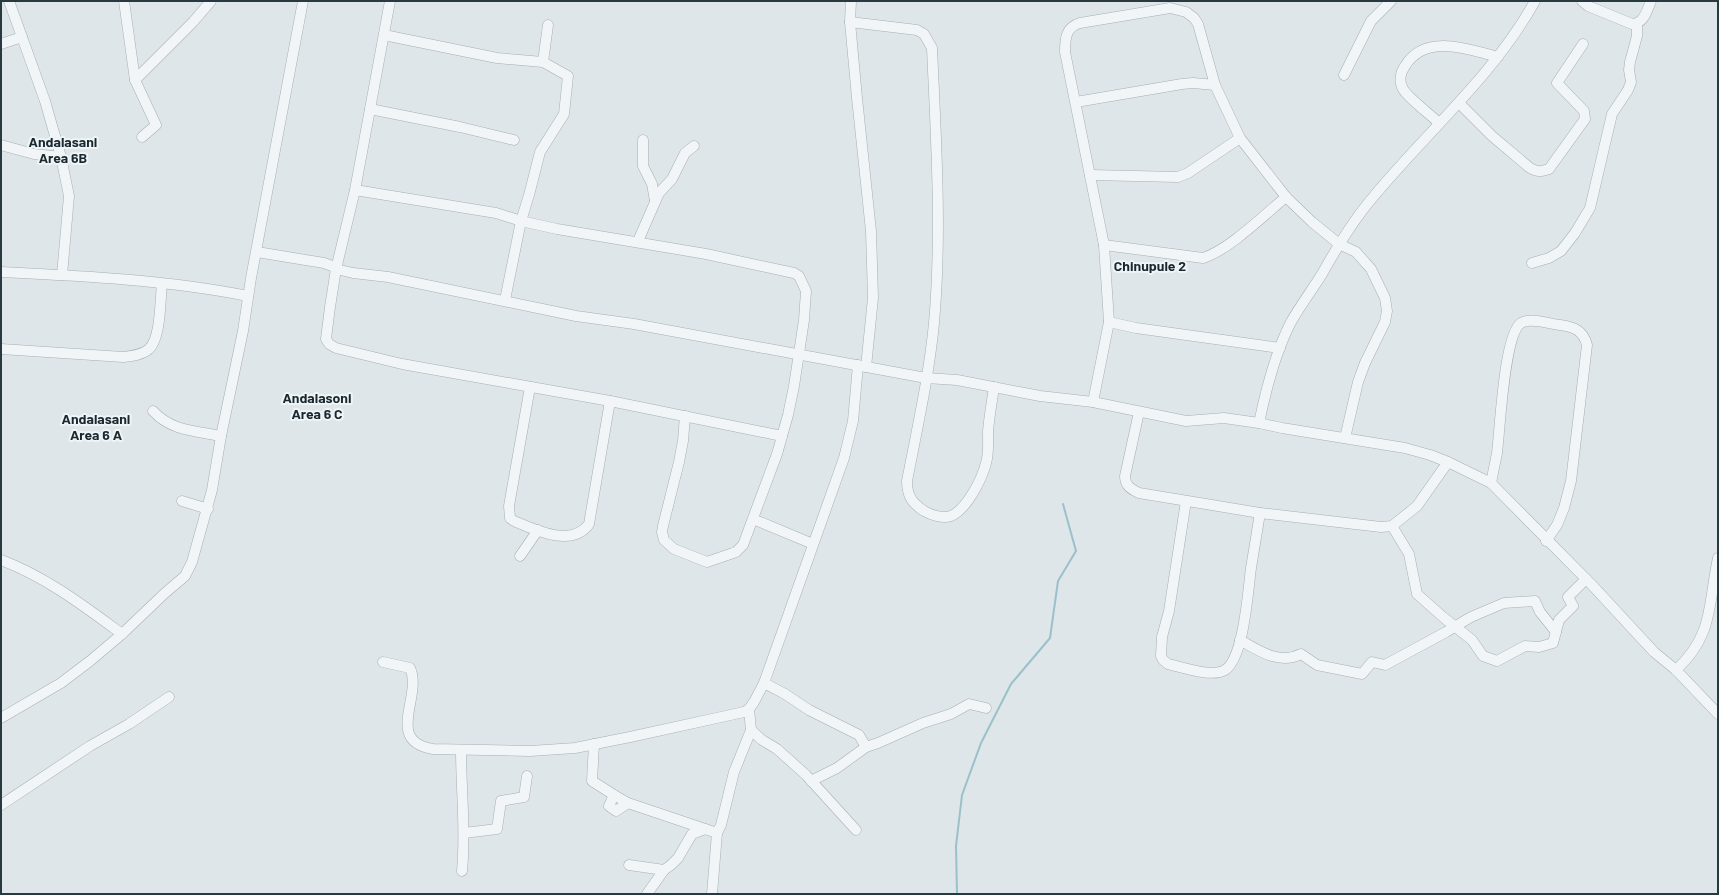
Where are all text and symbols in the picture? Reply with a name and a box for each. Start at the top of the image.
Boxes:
district label: Andalasani Area 6B [29,133,97,166]
district label: Chinupule 2 [1114,257,1186,274]
district label: Andalasoni Area 6 C [282,389,352,422]
district label: Andalasani Area 6 A [62,410,130,443]

